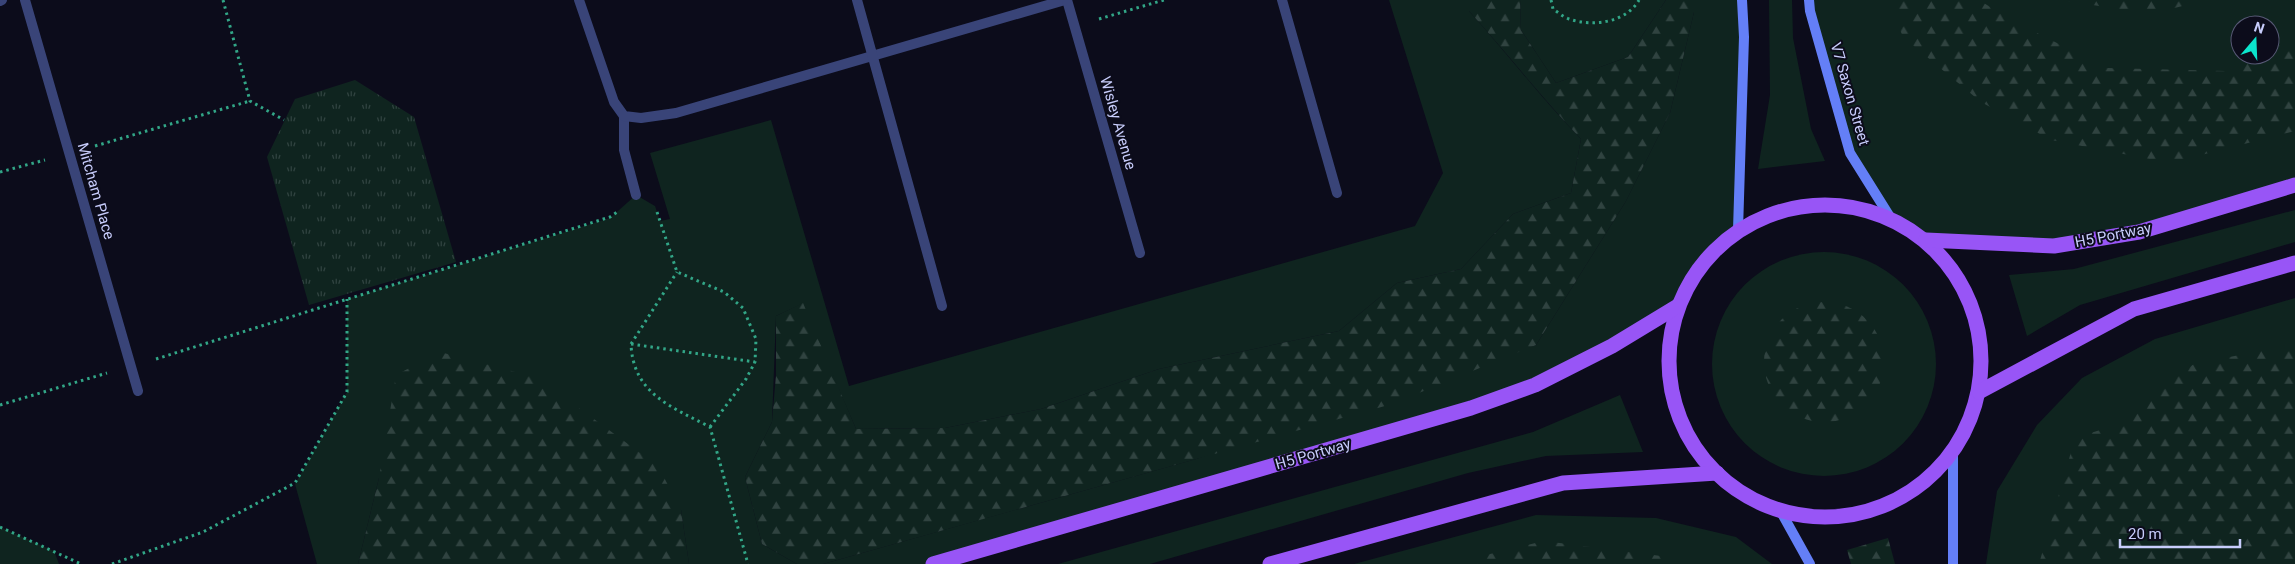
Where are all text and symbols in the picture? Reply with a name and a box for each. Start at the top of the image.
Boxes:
north arrow [2230,15,2280,65]
text: N [2252,19,2267,37]
street label: V7 Saxon Street [1827,40,1873,148]
street label: Wisley Avenue [1096,74,1140,172]
street label: Mitcham Place [74,141,118,242]
street label: H5 Portway [2073,219,2153,251]
street label: H5 Portway [1273,435,1353,473]
scale bar [2120,516,2240,548]
text: 20 m [2128,525,2162,543]

